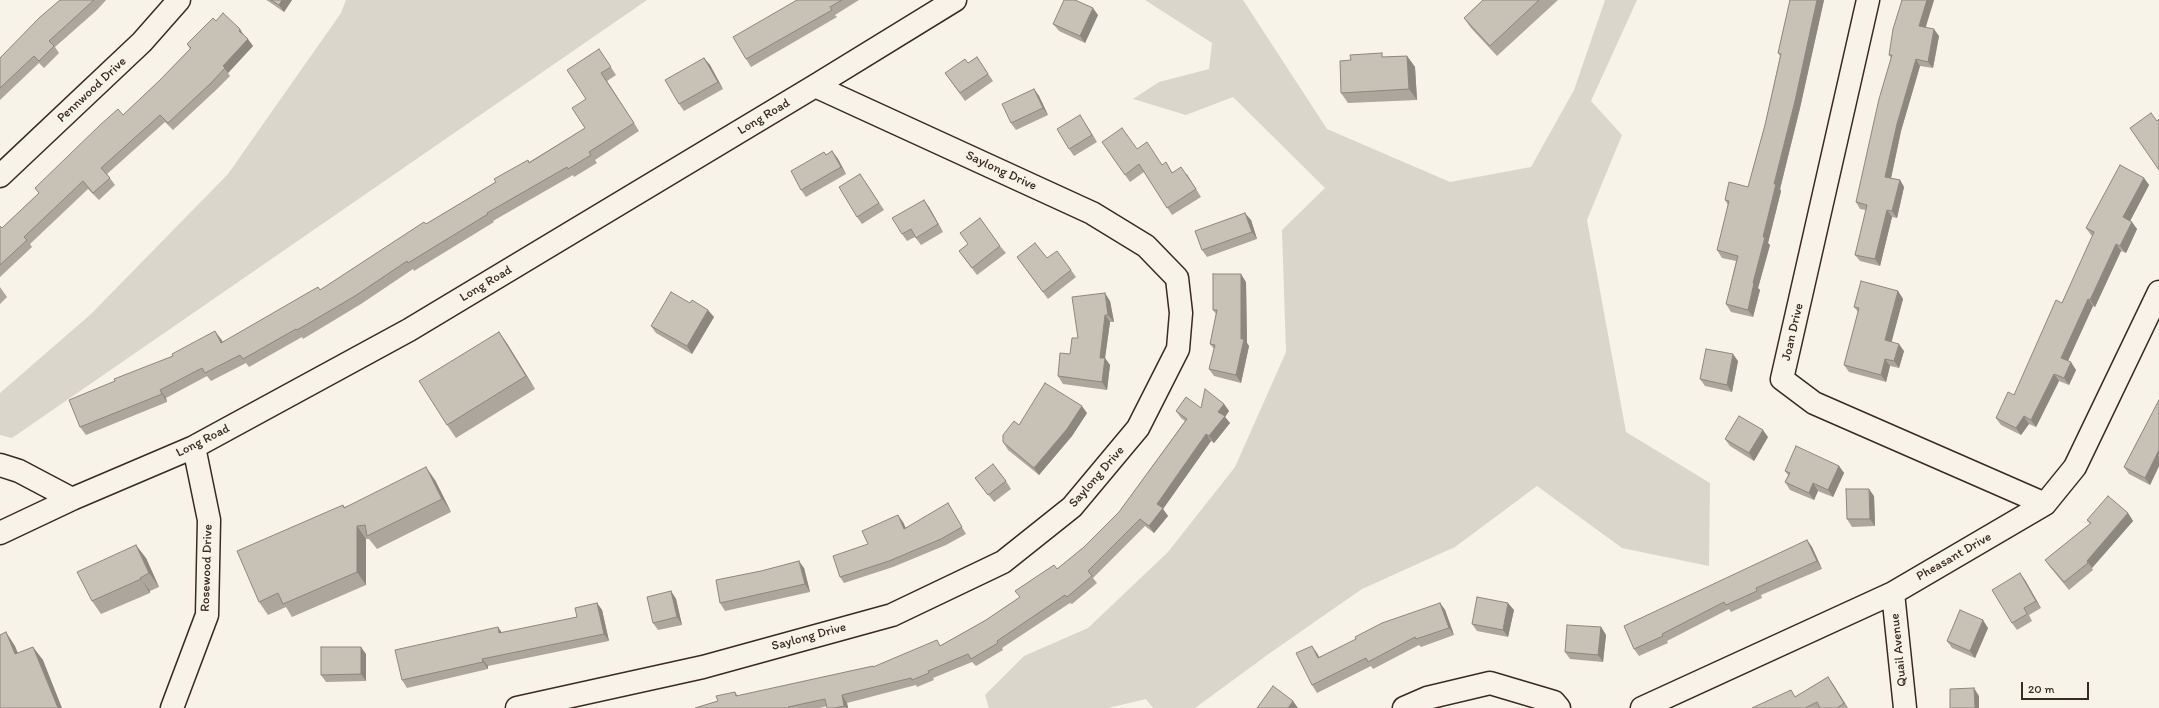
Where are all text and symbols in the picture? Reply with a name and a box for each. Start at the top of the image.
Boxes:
street label: Pennwood Drive [54,54,130,126]
street label: Long Road [735,95,793,139]
street label: Saylong Drive [963,148,1039,194]
street label: Long Road [457,262,515,306]
street label: Joan Drive [1779,302,1807,362]
street label: Long Road [174,421,232,461]
street label: Saylong Drive [1066,443,1128,511]
street label: Rosewood Drive [198,524,216,612]
street label: Pheasant Drive [1914,529,1994,585]
street label: Quail Avenue [1887,613,1911,687]
street label: Saylong Drive [770,620,848,654]
scale bar [2023,674,2091,700]
text: 20 m [2028,682,2055,696]

